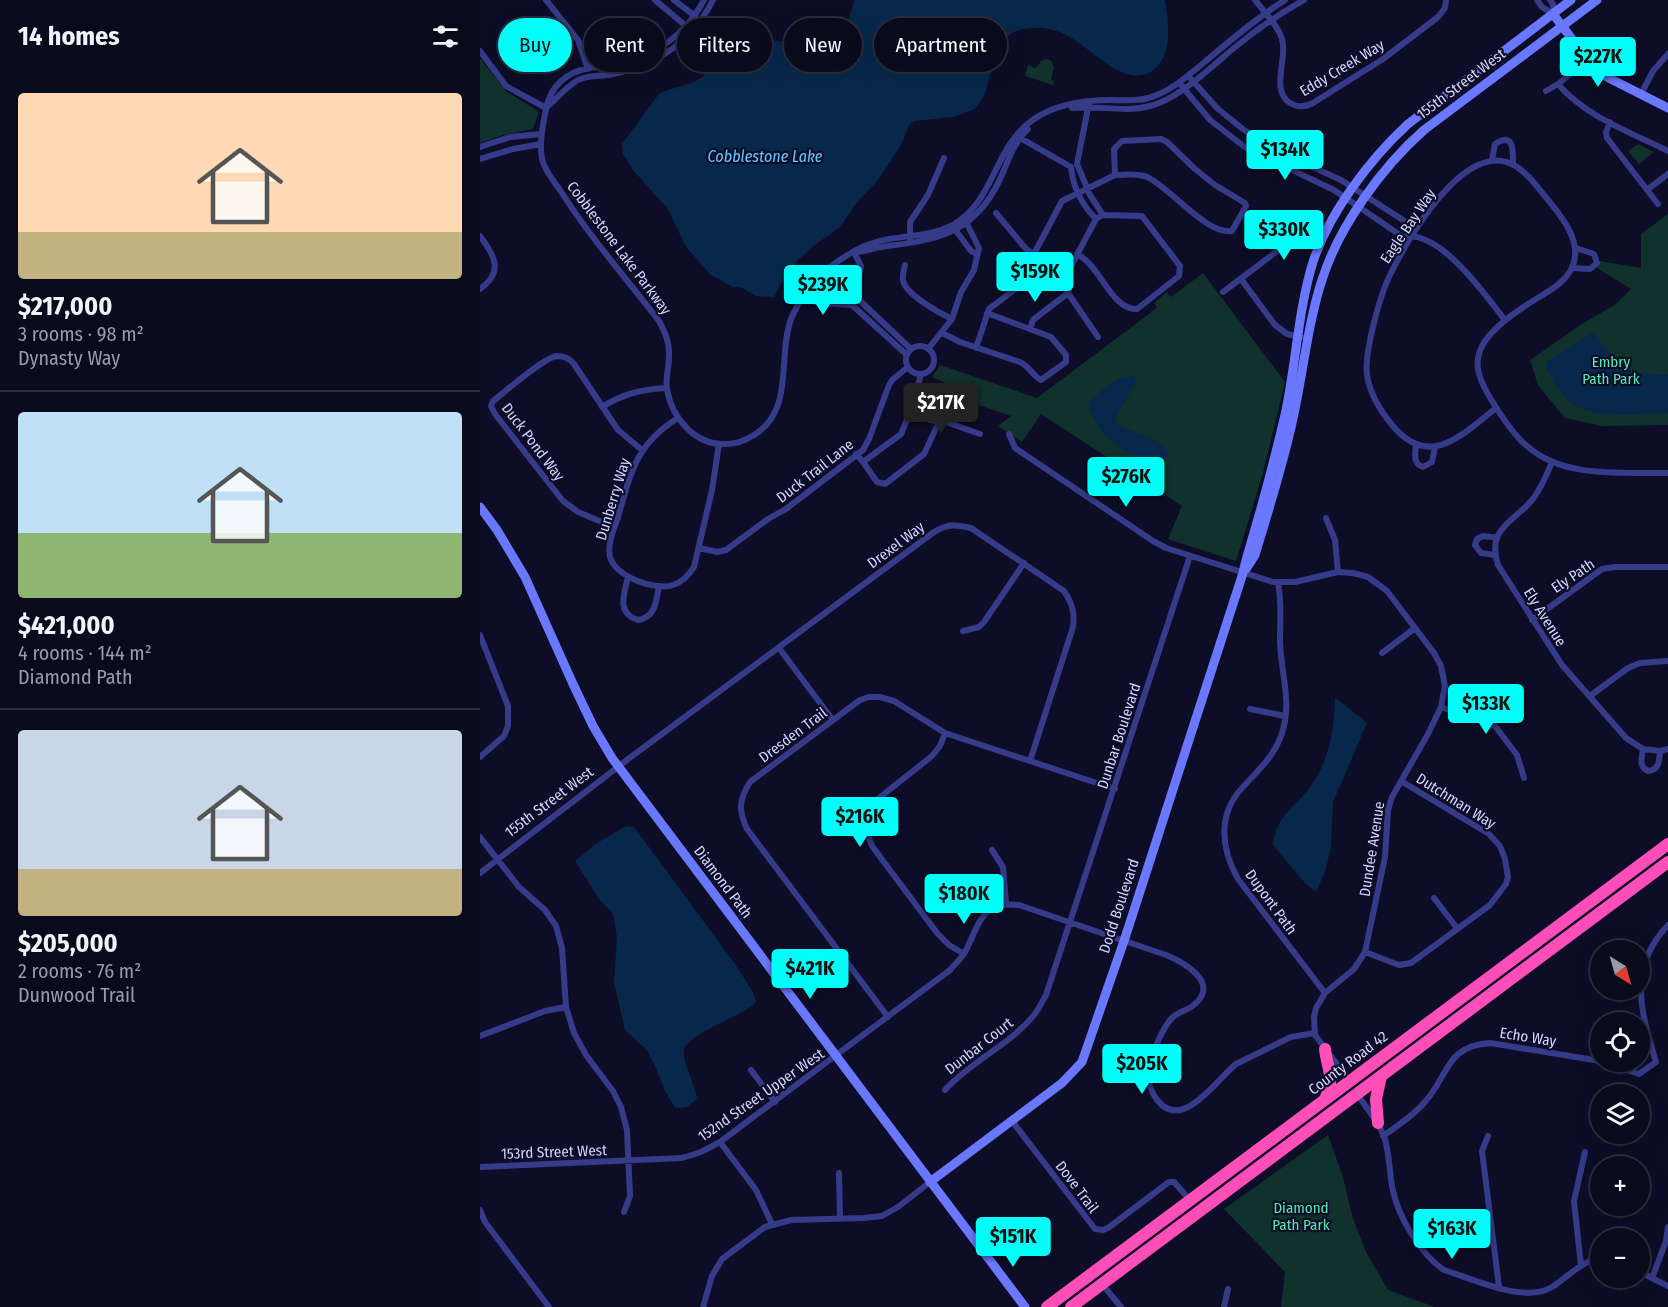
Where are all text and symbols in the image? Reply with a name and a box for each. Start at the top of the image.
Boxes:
chip: Buy [498,18,572,72]
chip: Rent [584,18,665,72]
chip: Filters [677,18,772,72]
chip: New [784,18,862,72]
chip: Apartment [874,18,1007,72]
icon: filters [429,20,462,53]
text: 14 homes [18,21,120,52]
street label: Eddy Creek Way [1297,36,1388,100]
pin: $227K [1556,37,1640,88]
text: $227K [1574,44,1622,68]
street label: 155th Street West [1413,45,1509,123]
pin: $134K [1243,130,1327,181]
icon: home [186,132,294,240]
text: $134K [1260,137,1310,161]
water label: Cobblestone Lake [708,147,823,166]
street label: Cobblestone Lake Parkway [563,178,675,318]
street label: Eagle Bay Way [1376,185,1440,267]
pin: $330K [1242,210,1326,261]
text: $330K [1258,217,1310,241]
pin: $159K [993,252,1077,303]
text: $159K [1010,259,1060,283]
pin: $239K [781,265,865,316]
text: $239K [798,272,848,296]
text: $217,000 [18,291,112,322]
text: 3 rooms · 98 m² [18,322,144,346]
text: Dynasty Way [18,346,120,370]
park label: Embry Path Park [1582,353,1640,388]
pin: $217K [899,383,983,434]
text: $217K [917,390,965,414]
street label: Duck Pond Way [498,400,568,485]
street label: Duck Trail Lane [773,435,857,507]
icon: home [186,451,294,559]
street label: Dunberry Way [592,455,634,542]
pin: $276K [1084,457,1168,508]
text: $276K [1101,464,1151,488]
street label: Drexel Way [864,518,928,572]
street label: Ely Path [1548,555,1598,597]
street label: Ely Avenue [1520,584,1570,650]
text: $421,000 [18,610,115,641]
text: 4 rooms · 144 m² [18,641,152,665]
text: Diamond Path [18,665,133,689]
street label: Dunbar Boulevard [1093,681,1145,791]
pin: $133K [1444,684,1528,735]
text: $133K [1462,691,1510,715]
street label: Dresden Trail [755,704,831,766]
street label: 155th Street West [501,763,597,841]
icon: home [186,769,294,877]
street label: Dutchman Way [1413,769,1499,833]
pin: $216K [818,797,902,848]
street label: Dundee Avenue [1356,800,1388,898]
text: $216K [835,804,885,828]
street label: Diamond Path [690,842,756,922]
street label: Dodd Boulevard [1095,857,1143,955]
street label: Dupont Path [1241,866,1301,938]
pin: $180K [922,874,1006,925]
text: $180K [939,881,989,905]
text: $205,000 [18,928,118,959]
north arrow [1590,940,1650,1000]
map controls [1590,940,1650,1288]
pin: $421K [768,949,852,1000]
text: $421K [785,956,835,980]
text: 2 rooms · 76 m² [18,959,141,983]
text: Dunwood Trail [18,983,135,1007]
button: locate [1590,1012,1650,1072]
street label: Dunbar Court [941,1014,1017,1078]
street label: Echo Way [1498,1024,1558,1050]
street label: County Road 42 [1305,1027,1391,1099]
pin: $205K [1100,1044,1184,1095]
street label: 152nd Street Upper West [694,1045,828,1145]
text: $205K [1116,1051,1168,1075]
button: layers [1590,1084,1650,1144]
street label: 153rd Street West [501,1141,607,1163]
button: + [1590,1156,1650,1216]
street label: Dove Trail [1052,1157,1102,1217]
park label: Diamond Path Park [1272,1199,1330,1234]
pin: $163K [1410,1209,1494,1260]
text: $163K [1427,1216,1477,1240]
pin: $151K [971,1217,1055,1268]
text: $151K [990,1224,1036,1248]
button: − [1590,1228,1650,1288]

